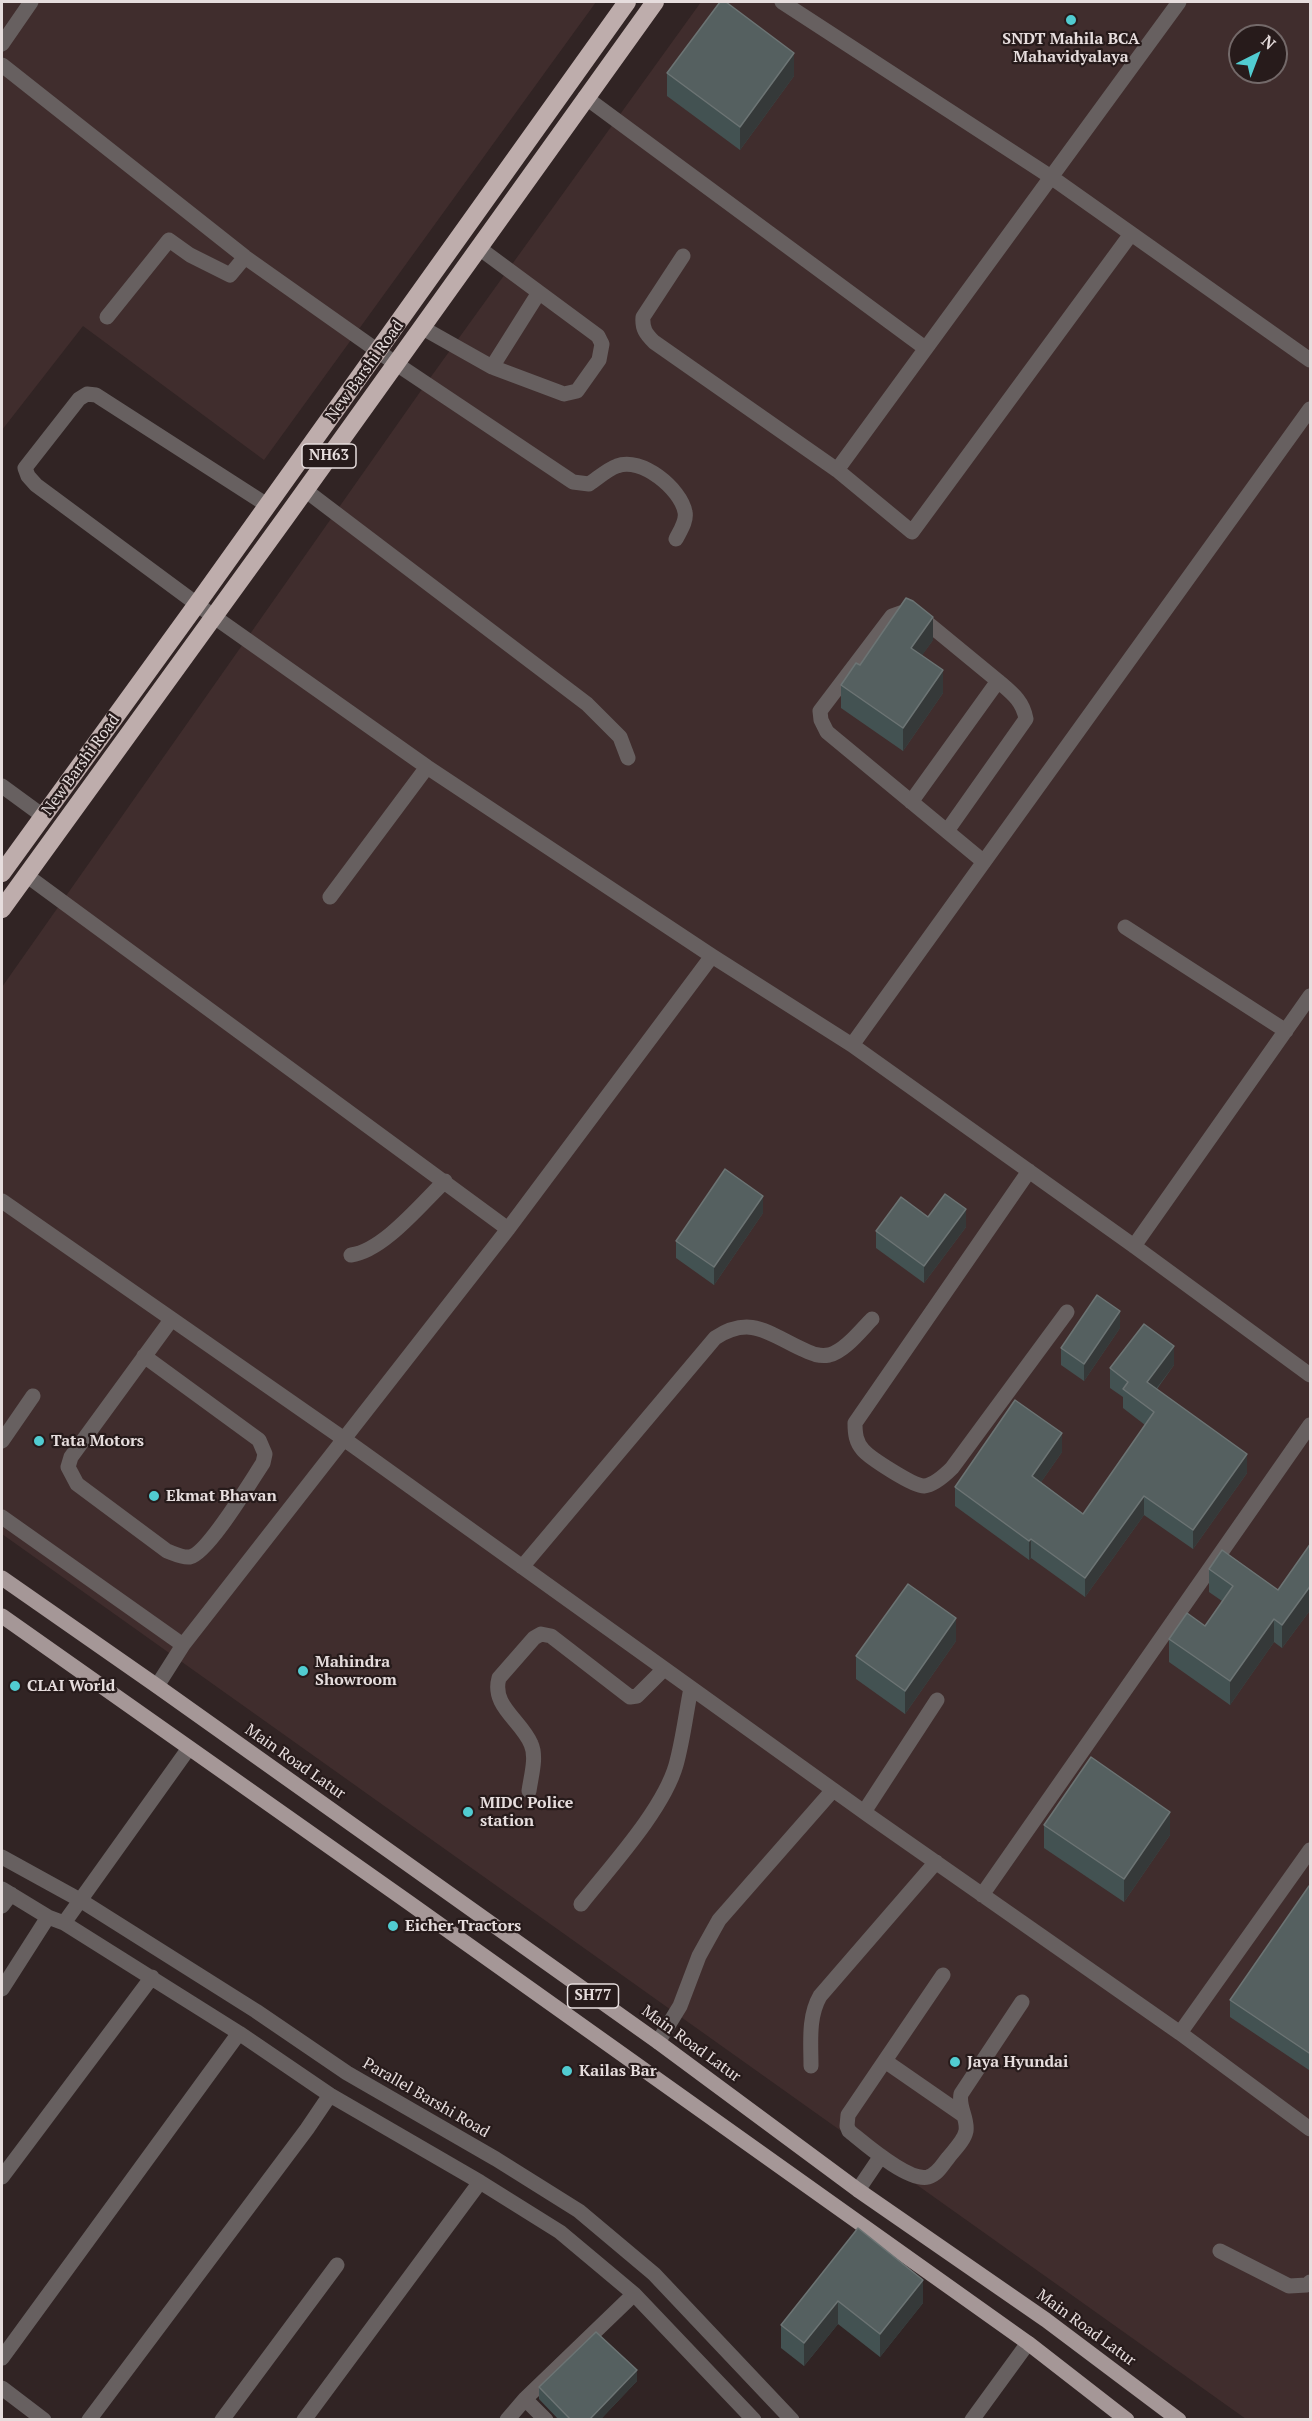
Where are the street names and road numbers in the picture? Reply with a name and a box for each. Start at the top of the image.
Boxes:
street label: New Barshi Road [322,317,408,425]
road number: NH63 [302,444,356,468]
street label: New Barshi Road [38,711,124,819]
street label: Main Road Latur [241,1720,349,1804]
road number: SH77 [568,1984,618,2008]
street label: Main Road Latur [638,2002,744,2086]
street label: Parallel Barshi Road [359,2054,493,2142]
street label: Main Road Latur [1033,2286,1139,2370]

